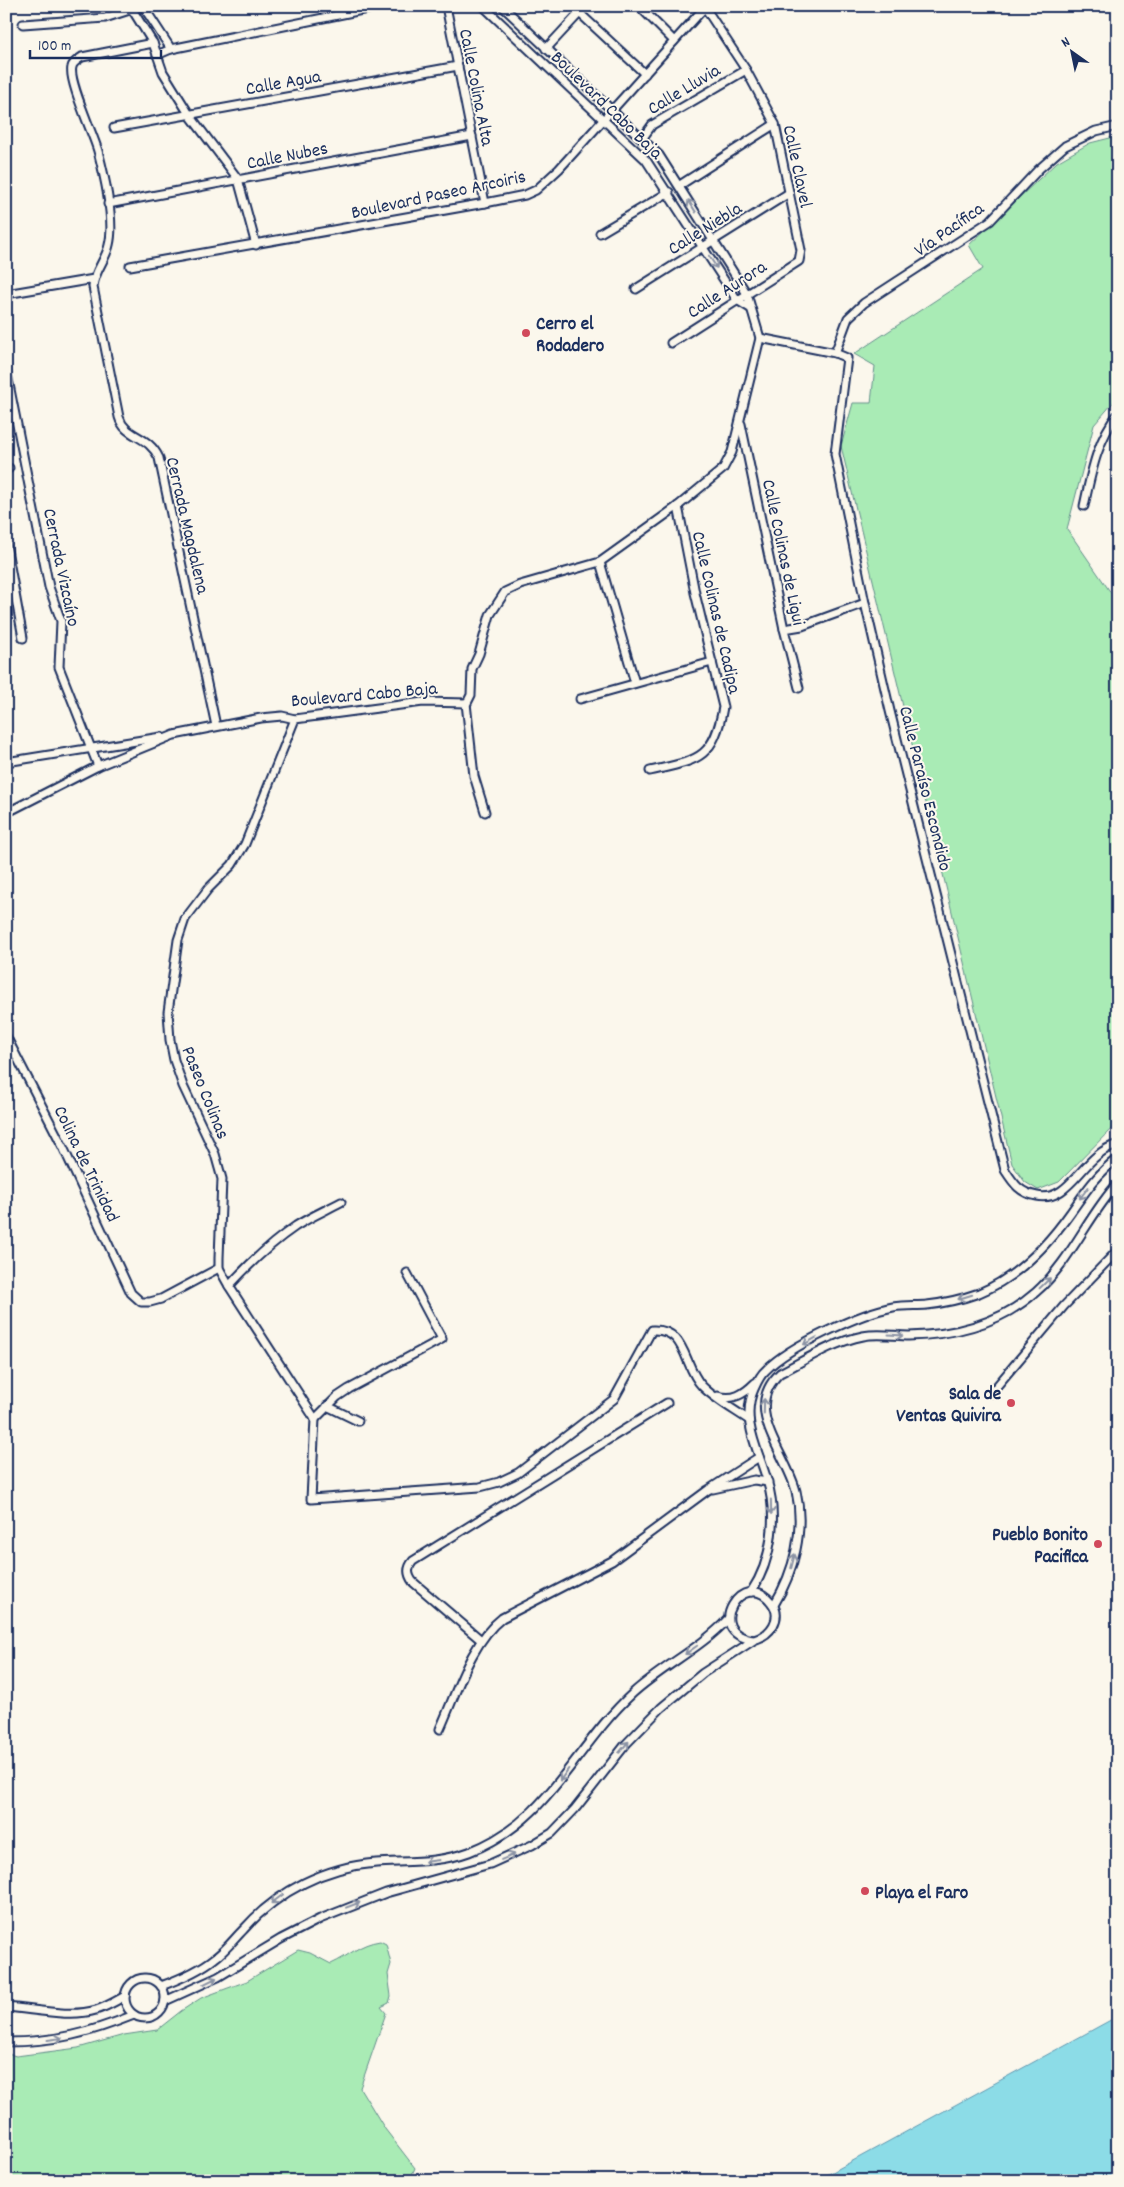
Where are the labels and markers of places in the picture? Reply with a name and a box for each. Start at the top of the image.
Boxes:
place label: Cerro el Rodadero [536,312,605,361]
marker: Cerro el Rodadero [520,327,532,339]
place label: Sala de Ventas Quivira [896,1382,1002,1431]
marker: Sala de Ventas Quivira [1005,1397,1017,1409]
place label: Pueblo Bonito Pacifica [992,1523,1089,1572]
marker: Pueblo Bonito Pacifica [1092,1538,1104,1550]
place label: Playa el Faro [875,1881,969,1908]
marker: Playa el Faro [859,1885,871,1897]

